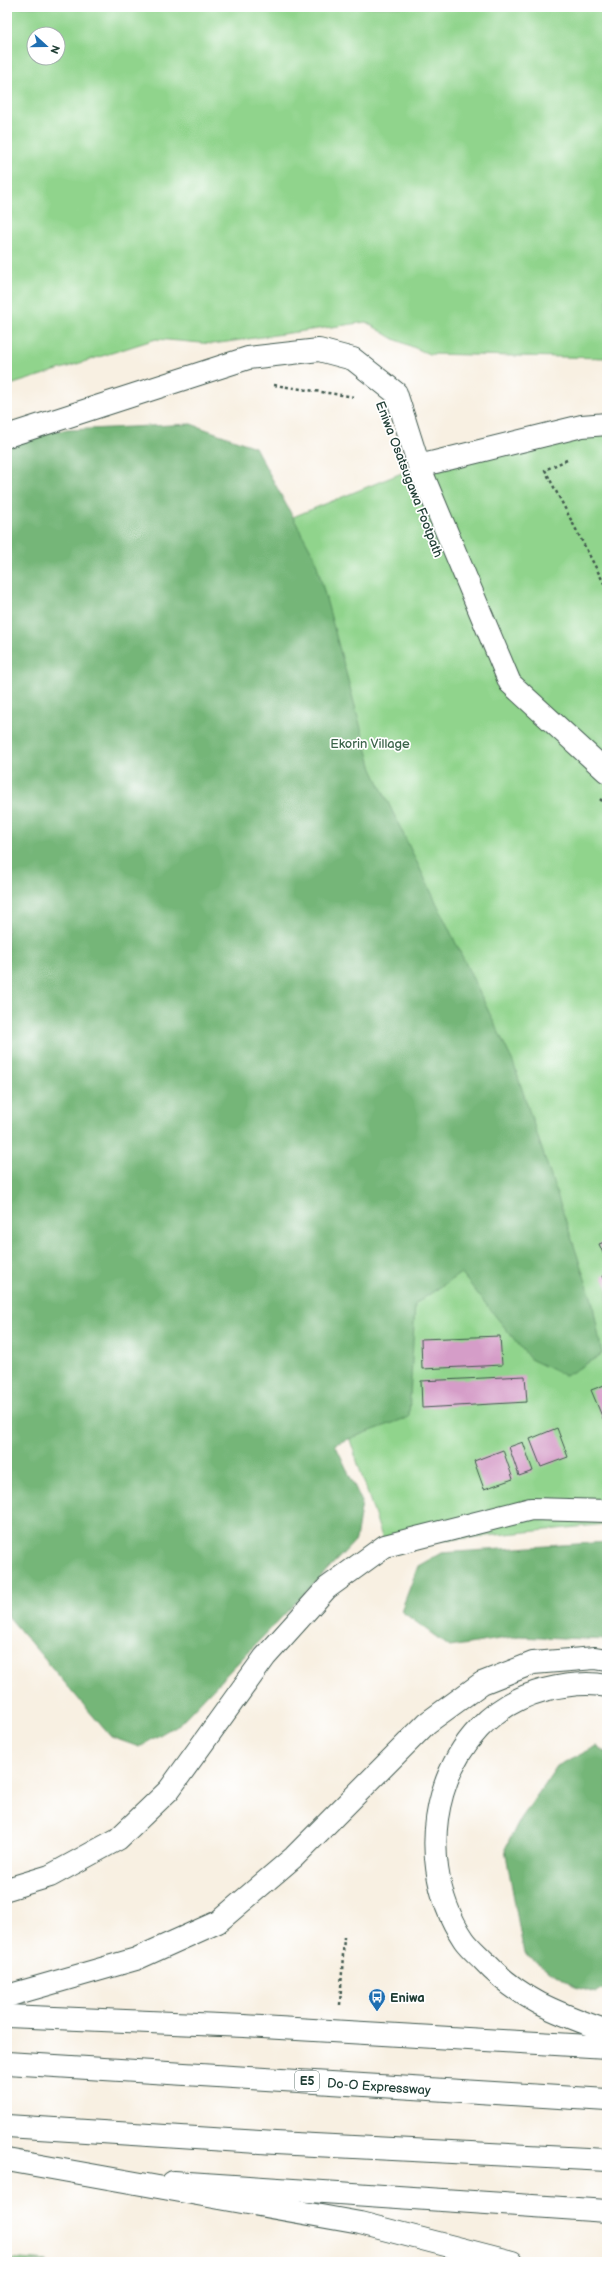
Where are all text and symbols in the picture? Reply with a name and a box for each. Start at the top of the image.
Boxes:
north arrow [26,26,66,66]
text: N [47,43,62,56]
street label: Eniwa Osatsugawa Footpath [372,399,446,560]
park label: Ekorin Village [330,736,410,752]
bus stop icon: Eniwa [367,1987,387,2012]
place label: Eniwa [390,1990,425,2006]
road number: E5 [295,2071,319,2091]
street label: Do-O Expressway [327,2075,431,2099]

